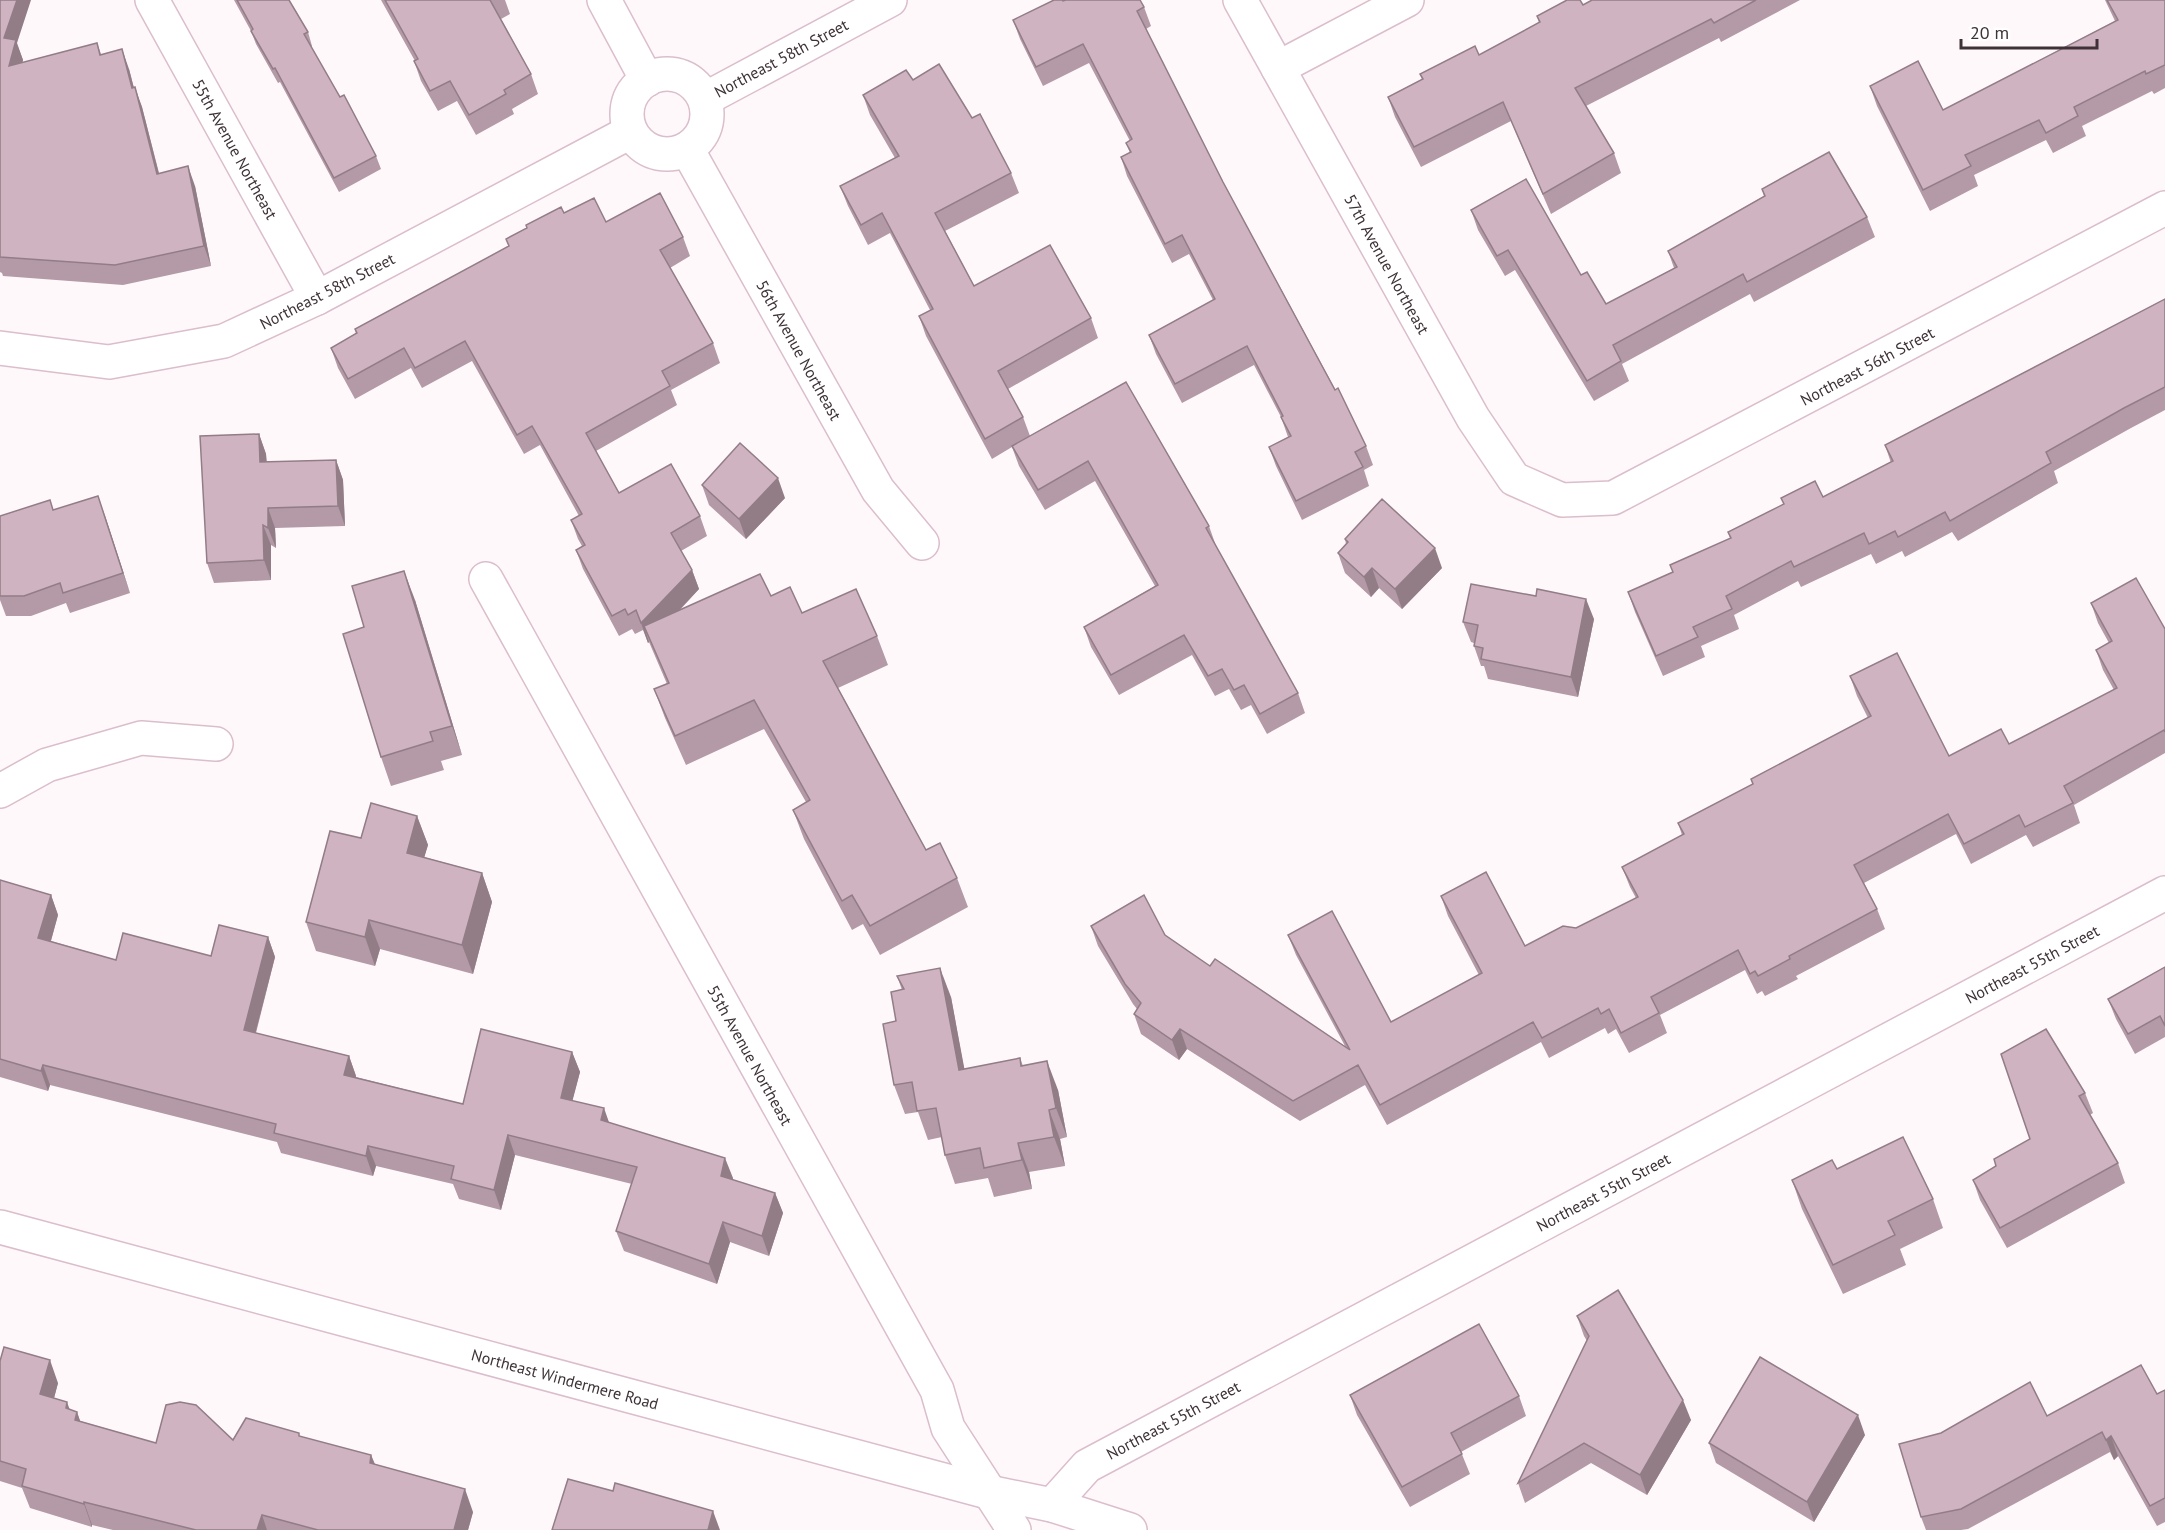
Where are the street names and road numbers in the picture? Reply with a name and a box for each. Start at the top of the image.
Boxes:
street label: Northeast 58th Street [711,14,852,102]
street label: 55th Avenue Northeast [188,75,282,223]
street label: 57th Avenue Northeast [1340,191,1434,338]
street label: Northeast 58th Street [256,248,398,334]
street label: 56th Avenue Northeast [752,276,846,424]
street label: Northeast 56th Street [1797,322,1938,410]
street label: Northeast 55th Street [1962,920,2103,1008]
street label: 55th Avenue Northeast [703,981,797,1129]
street label: Northeast 55th Street [1533,1148,1674,1236]
street label: Northeast Windermere Road [469,1344,661,1414]
street label: Northeast 55th Street [1103,1376,1244,1464]

